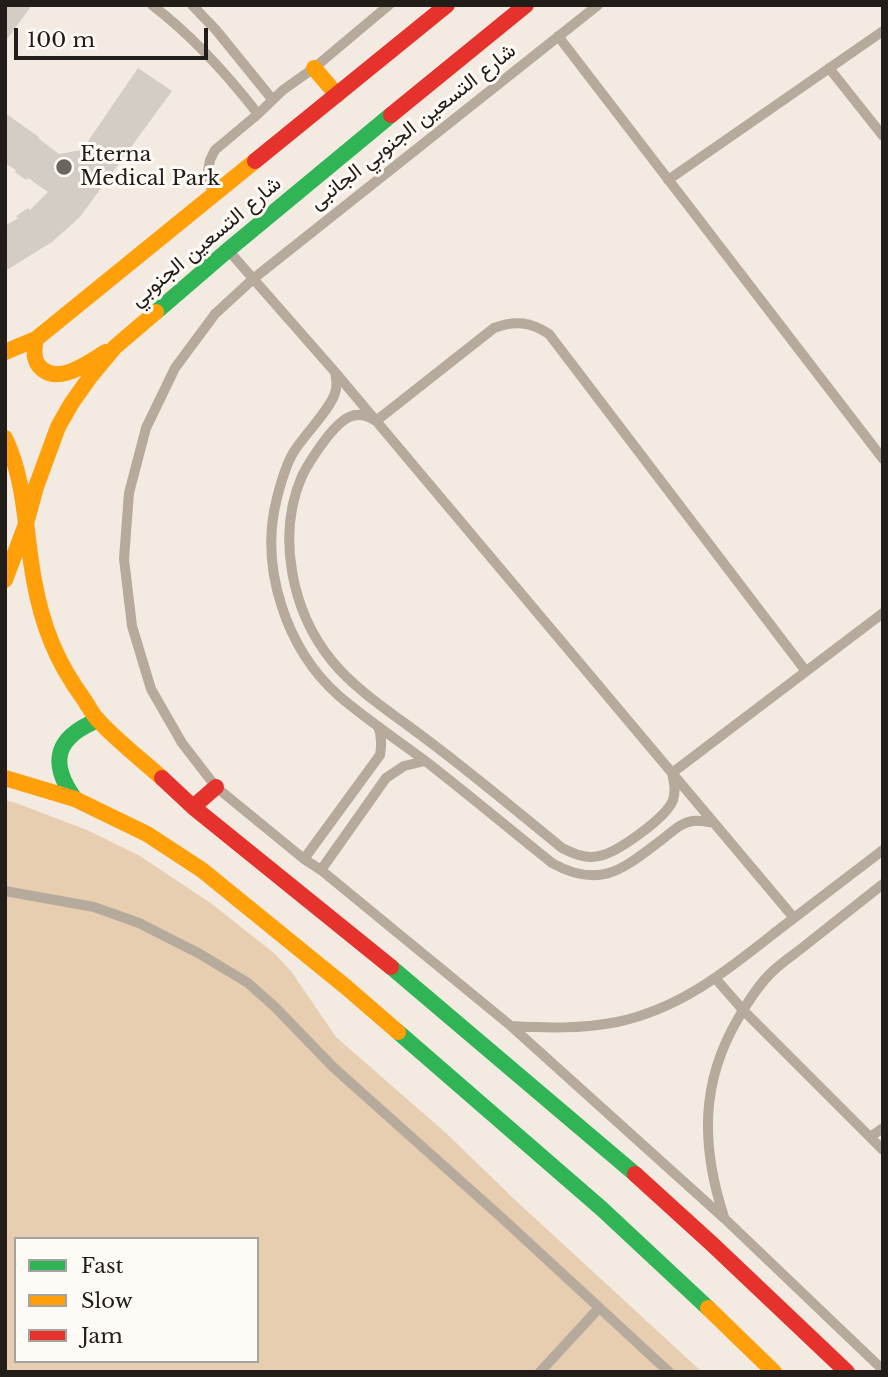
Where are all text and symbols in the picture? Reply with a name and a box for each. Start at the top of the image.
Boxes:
scale bar [18,14,212,58]
text: 100 m [27,27,95,53]
street label: شارع التسعين الجنوبي الجانبى [305,39,521,215]
place label: Eterna Medical Park [80,142,220,192]
marker: Eterna Medical Park [54,157,74,177]
street label: شارع التسعين الجنوبي [125,171,287,313]
legend [14,1237,259,1363]
text: Fast [81,1253,123,1279]
text: Slow [81,1288,133,1314]
text: Jam [81,1323,123,1349]

